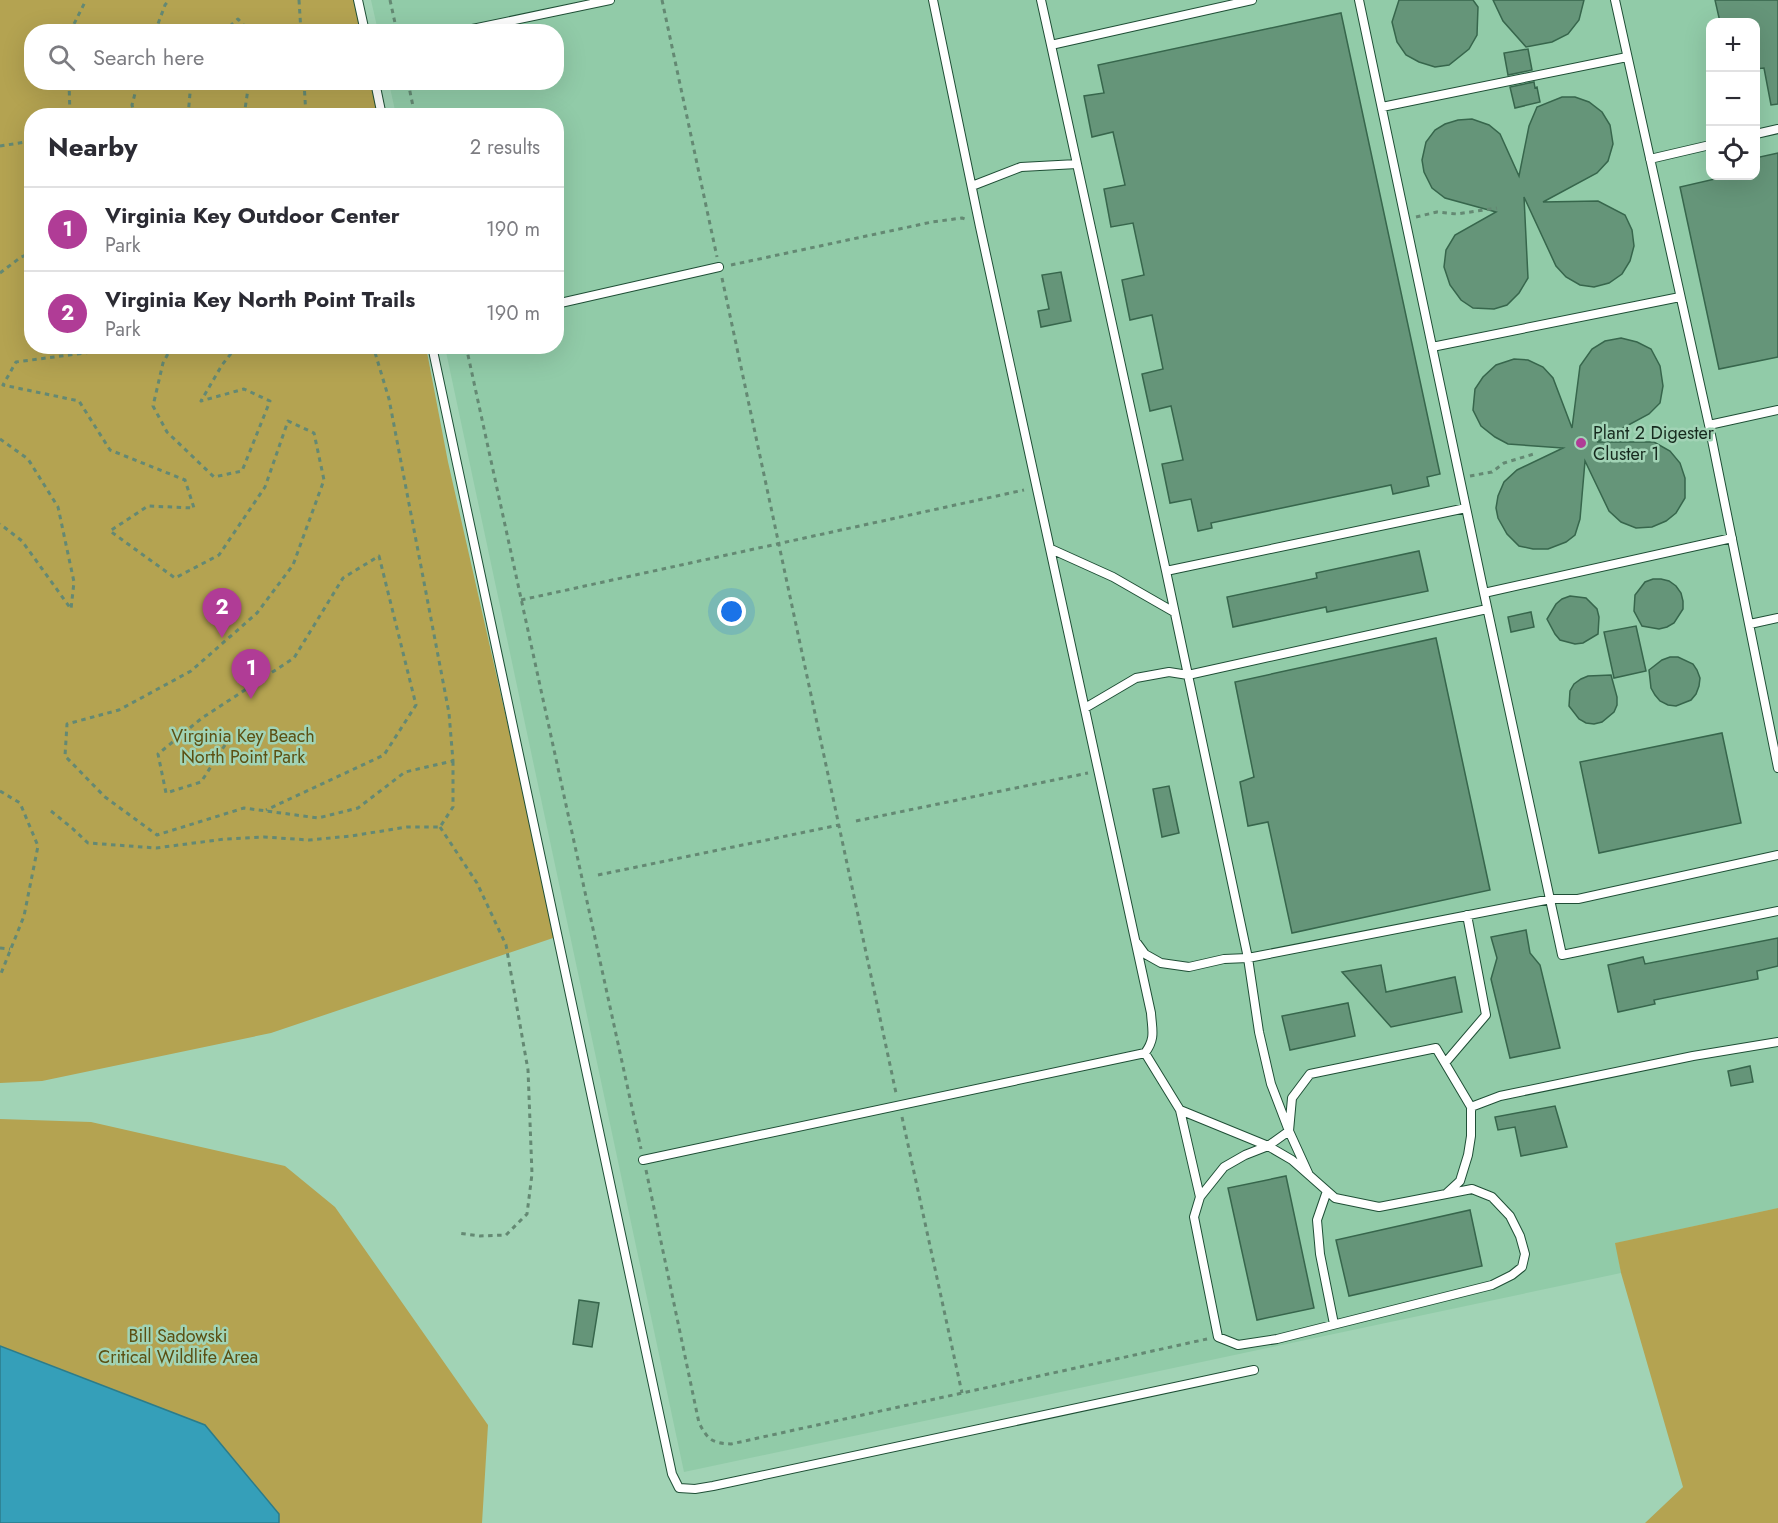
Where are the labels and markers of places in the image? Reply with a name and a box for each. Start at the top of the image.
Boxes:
place label: Plant 2 Digester Cluster 1 [1593,420,1715,467]
marker: Plant 2 Digester Cluster 1 [1574,436,1588,450]
pin: 2 [202,588,242,638]
pin: 1 [232,650,270,699]

